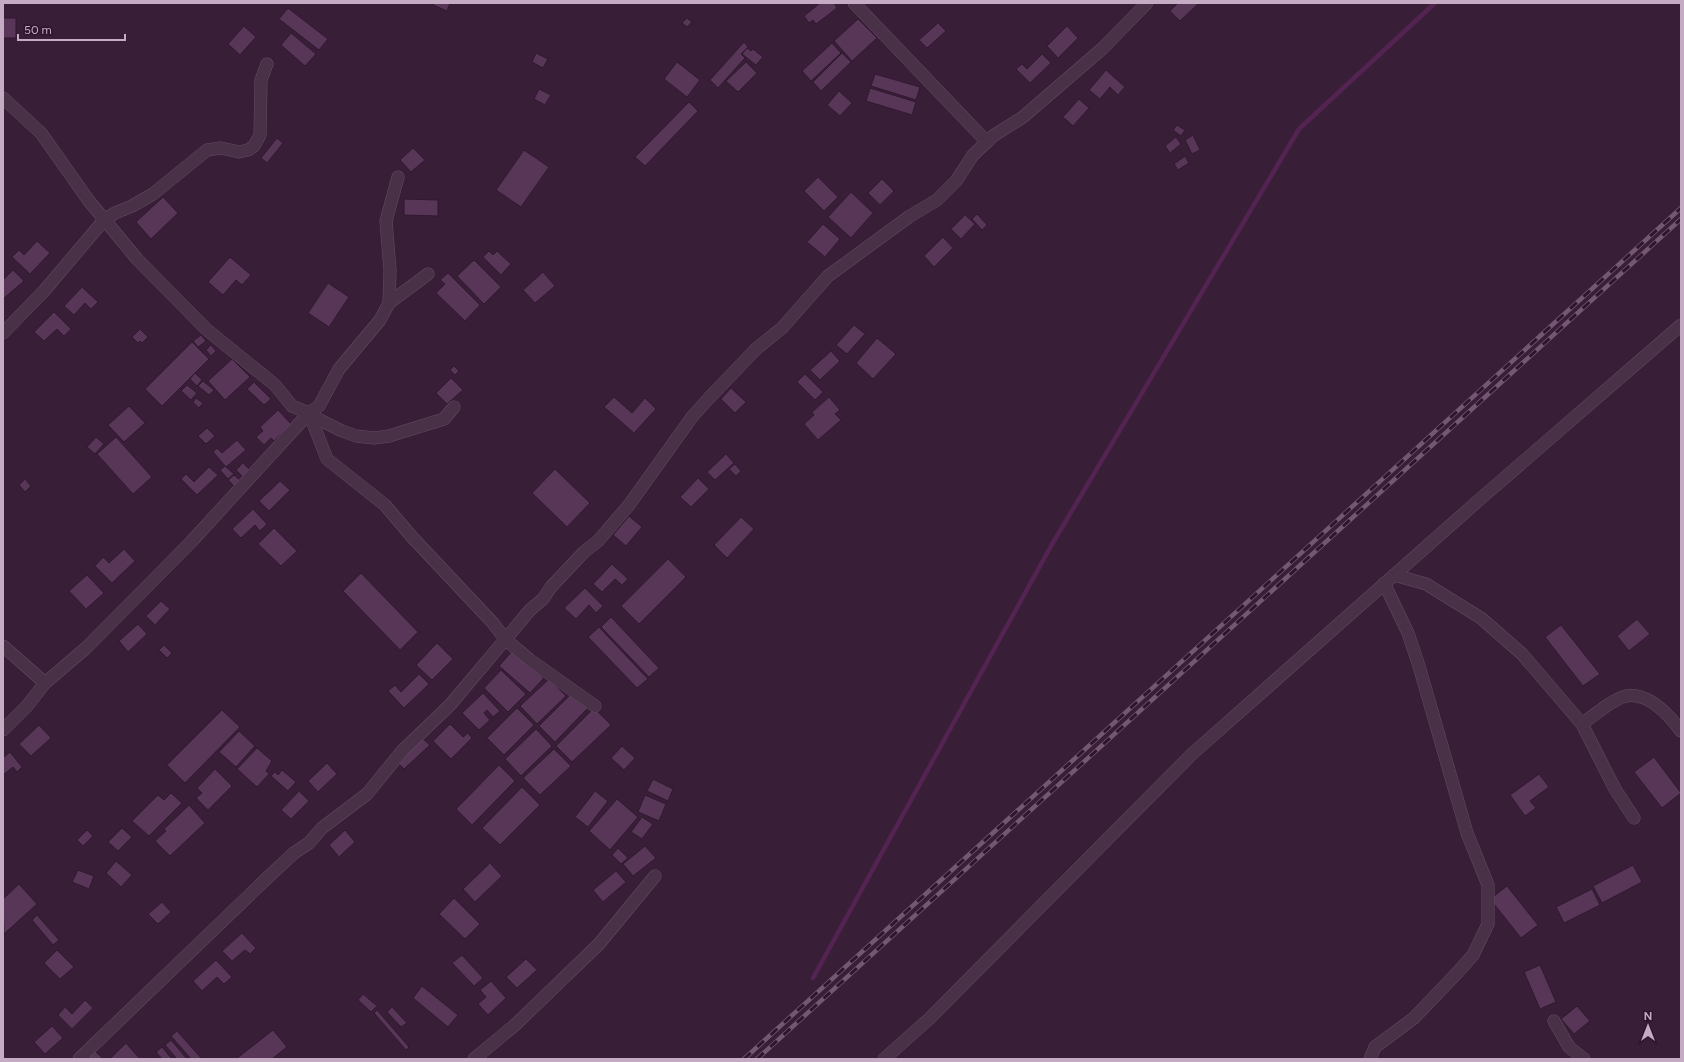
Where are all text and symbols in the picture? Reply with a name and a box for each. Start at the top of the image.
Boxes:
scale bar [18,16,125,42]
text: 50 m [24,23,52,37]
north arrow [1628,1006,1668,1046]
text: N [1644,1010,1652,1023]

